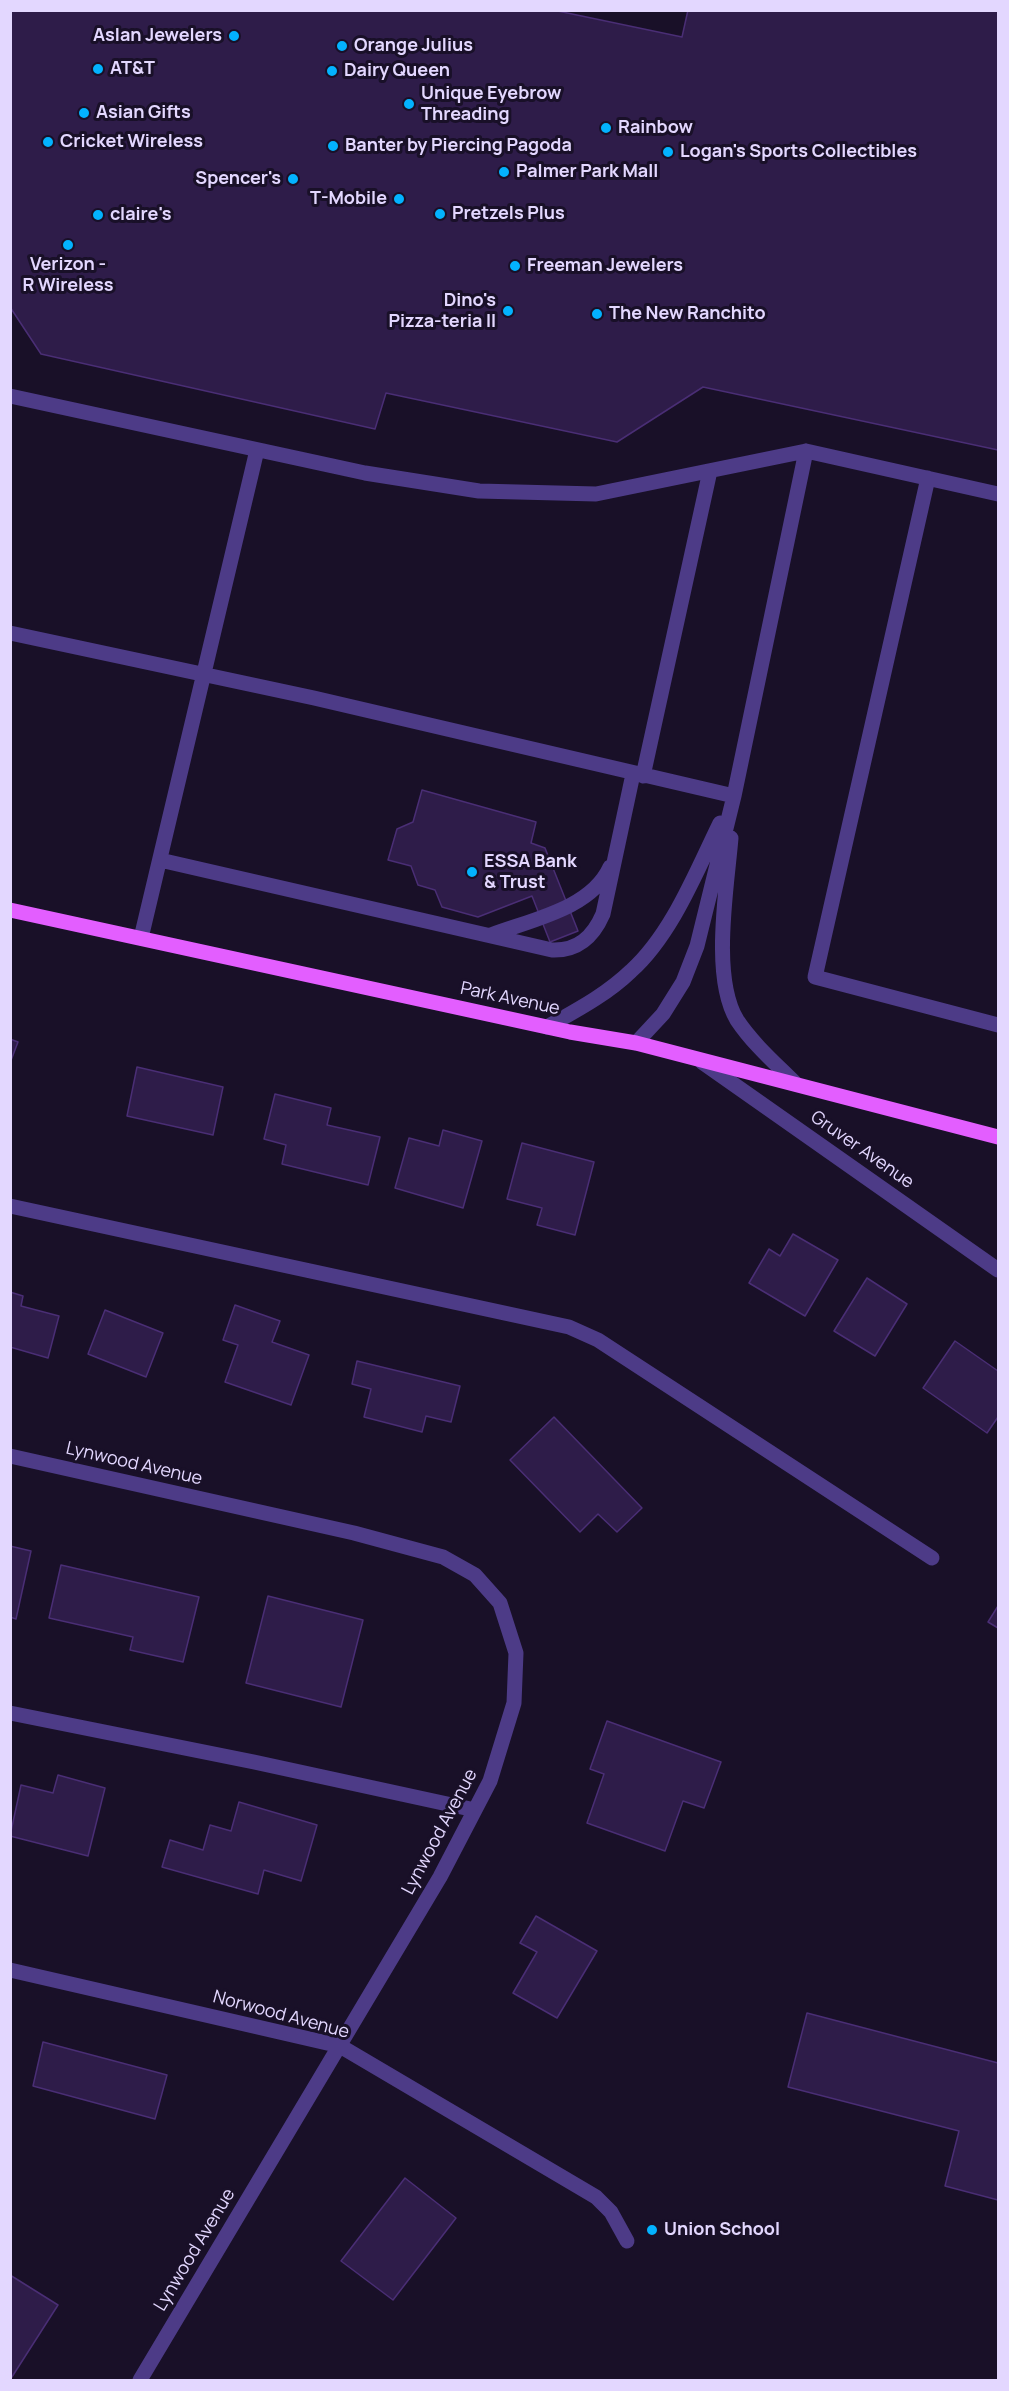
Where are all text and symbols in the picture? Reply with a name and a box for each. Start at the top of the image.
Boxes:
place label: Aslan Jewelers [93,25,222,47]
marker: Aslan Jewelers [227,29,241,43]
place label: Orange Julius [354,35,473,57]
marker: Orange Julius [335,39,349,53]
place label: AT&T [110,58,155,80]
place label: Dairy Queen [344,60,450,82]
marker: AT&T [91,62,105,76]
marker: Dairy Queen [325,64,339,78]
place label: Unique Eyebrow Threading [421,83,561,125]
marker: Unique Eyebrow Threading [402,97,416,111]
place label: Asian Gifts [96,102,191,124]
marker: Asian Gifts [77,106,91,120]
place label: Rainbow [618,117,693,139]
marker: Rainbow [599,121,613,135]
place label: Cricket Wireless [60,131,203,153]
marker: Cricket Wireless [41,135,55,149]
place label: Banter by Piercing Pagoda [345,135,572,157]
marker: Banter by Piercing Pagoda [326,139,340,153]
place label: Logan's Sports Collectibles [680,141,917,163]
marker: Logan's Sports Collectibles [661,145,675,159]
place label: Palmer Park Mall [516,161,658,183]
marker: Palmer Park Mall [497,165,511,179]
place label: Spencer's [195,168,281,190]
marker: Spencer's [286,172,300,186]
place label: T-Mobile [310,188,387,210]
marker: T-Mobile [392,192,406,206]
place label: Pretzels Plus [452,203,565,225]
place label: claire's [110,204,171,226]
marker: Pretzels Plus [433,207,447,221]
marker: claire's [91,208,105,222]
marker: Verizon - R Wireless [61,238,75,252]
place label: Verizon - R Wireless [23,254,113,296]
place label: Freeman Jewelers [527,255,683,277]
marker: Freeman Jewelers [508,259,522,273]
place label: Dino's Pizza-teria II [388,290,496,332]
place label: The New Ranchito [609,303,766,325]
marker: Dino's Pizza-teria II [501,304,515,318]
marker: The New Ranchito [590,307,604,321]
place label: ESSA Bank & Trust [484,851,577,894]
marker: ESSA Bank & Trust [465,865,479,879]
street label: Park Avenue [458,978,562,1020]
street label: Gruver Avenue [806,1106,918,1194]
street label: Lynwood Avenue [64,1438,204,1490]
street label: Lynwood Avenue [398,1766,482,1898]
street label: Norwood Avenue [211,1986,351,2044]
street label: Lynwood Avenue [150,2185,240,2315]
place label: Union School [664,2219,780,2241]
marker: Union School [645,2223,659,2237]

